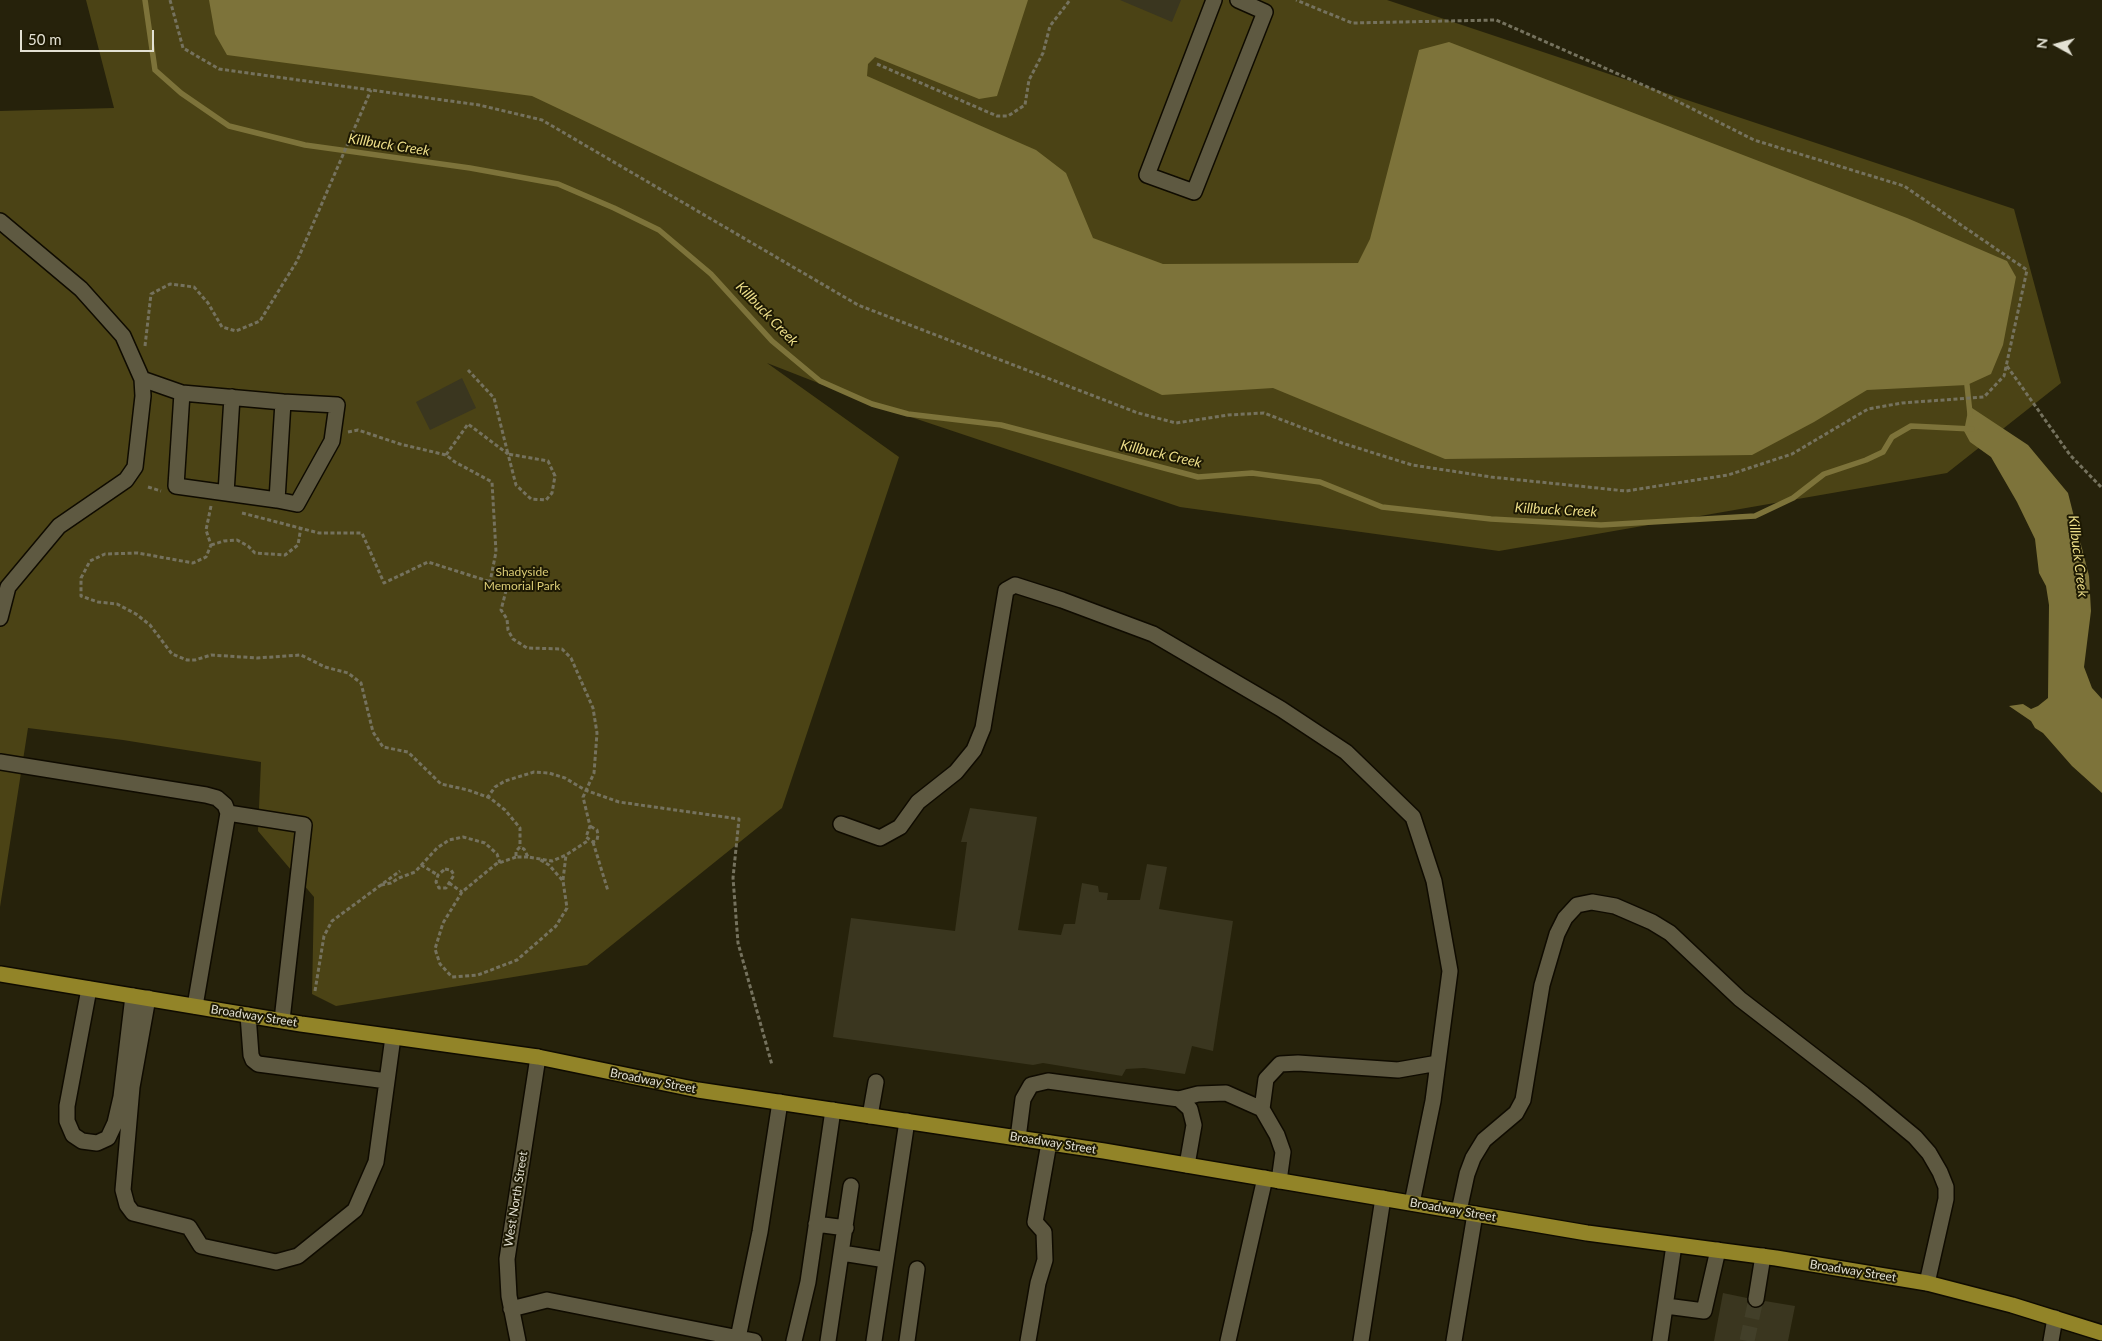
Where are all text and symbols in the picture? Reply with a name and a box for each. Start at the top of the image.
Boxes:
scale bar [22,20,156,52]
north arrow [2032,20,2082,70]
text: 50 m [28,30,62,48]
text: N [2033,37,2051,50]
water label: Killbuck Creek [347,130,431,160]
water label: Killbuck Creek [732,279,802,349]
water label: Killbuck Creek [1119,437,1203,471]
water label: Killbuck Creek [1514,499,1598,521]
water label: Killbuck Creek [2065,514,2091,598]
park label: Shadyside Memorial Park [484,565,560,593]
street label: Broadway Street [210,1002,298,1030]
street label: Broadway Street [609,1066,697,1096]
street label: Broadway Street [1009,1129,1097,1157]
street label: West North Street [501,1150,531,1248]
street label: Broadway Street [1409,1195,1497,1225]
street label: Broadway Street [1809,1257,1897,1285]

